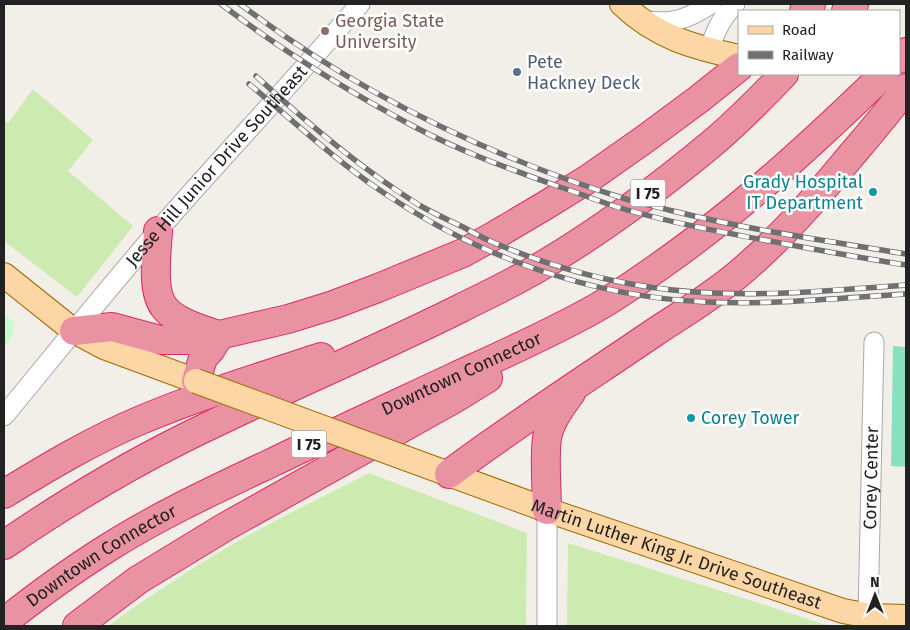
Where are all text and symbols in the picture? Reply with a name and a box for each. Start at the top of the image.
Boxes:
place label: Georgia State University [335,10,444,53]
legend [738,10,900,75]
text: Road [782,21,817,39]
marker: Georgia State University [319,25,331,37]
text: Railway [782,46,834,64]
place label: Pete Hackney Deck [527,51,641,94]
street label: Jesse Hill Junior Drive Southeast [121,61,312,271]
marker: Pete Hackney Deck [511,66,523,78]
place label: Grady Hospital IT Department [743,171,863,214]
road number: I 75 [630,180,666,207]
marker: Grady Hospital IT Department [867,186,879,198]
street label: Downtown Connector [378,327,545,420]
place label: Corey Tower [701,407,800,429]
marker: Corey Tower [685,412,697,424]
street label: Corey Center [859,426,883,530]
road number: I 75 [292,430,326,458]
street label: Martin Luther King Jr. Drive Southeast [528,494,825,614]
street label: Downtown Connector [22,500,180,612]
north arrow [850,570,900,620]
text: N [870,574,880,591]

